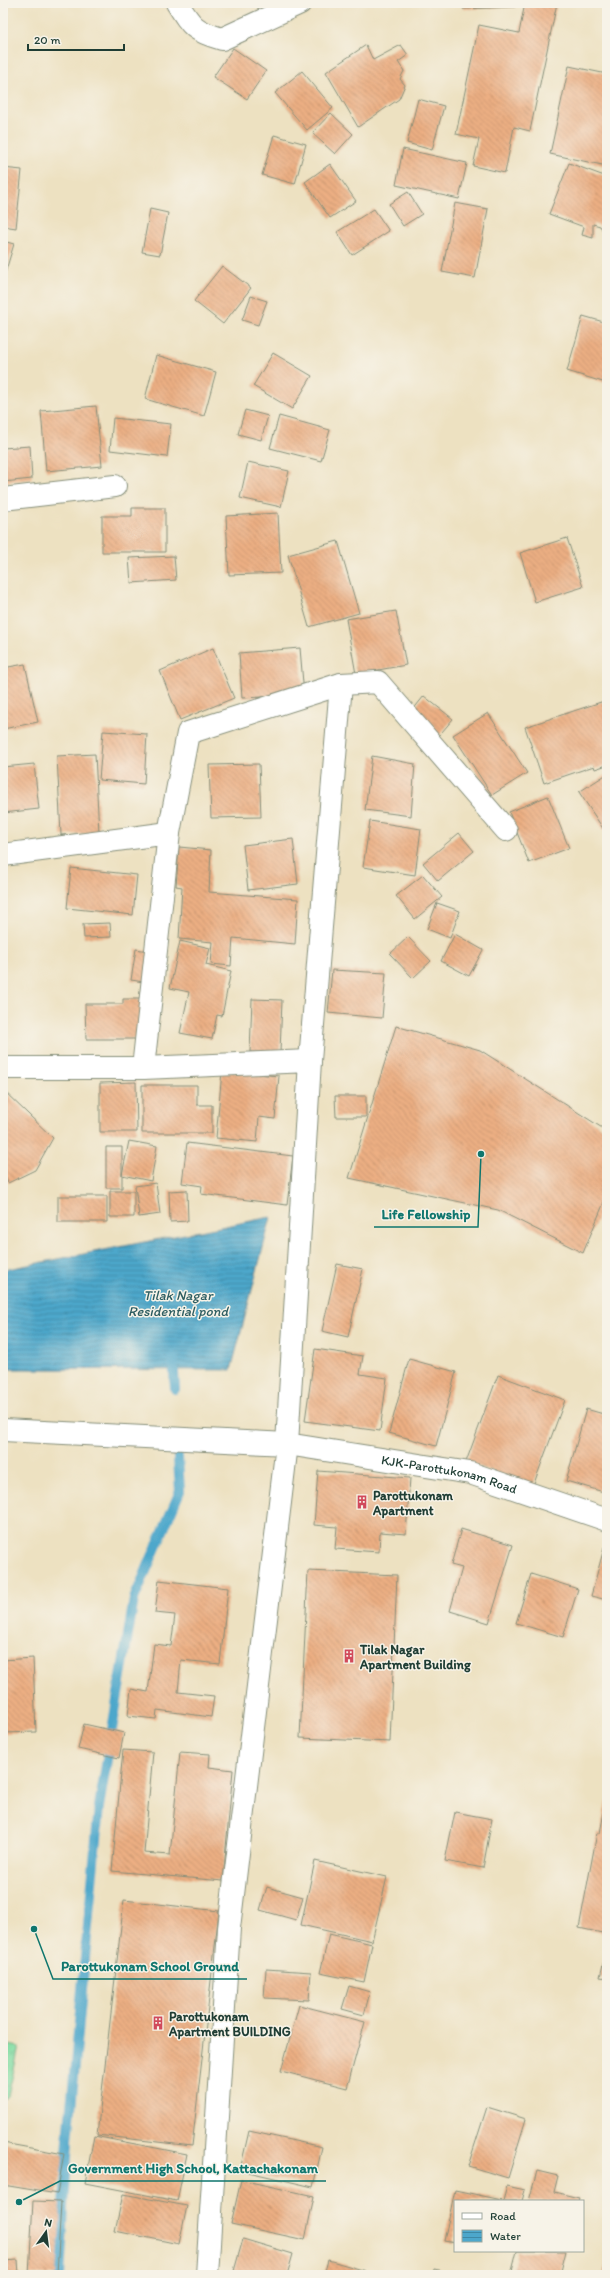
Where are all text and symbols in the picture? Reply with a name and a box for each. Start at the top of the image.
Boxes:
scale bar [28,26,124,52]
text: 20 m [34,33,61,47]
callout: Life Fellowship [374,1201,478,1227]
text: Life Fellowship [381,1206,471,1223]
water label: Tilak Nagar Residential pond [128,1287,229,1320]
street label: KJK-Parottukonam Road [380,1452,519,1497]
place label: Parottukonam Apartment [372,1488,453,1519]
building icon: Parottukonam Apartment [354,1494,370,1510]
place label: Tilak Nagar Apartment Building [359,1642,471,1673]
building icon: Tilak Nagar Apartment Building [341,1648,357,1664]
callout: Parottukonam School Ground [53,1953,247,1979]
text: Parottukonam School Ground [61,1958,239,1975]
place label: Parottukonam Apartment BUILDING [168,2009,291,2040]
building icon: Parottukonam Apartment BUILDING [150,2015,166,2031]
callout: Government High School, Kattachakonam [60,2155,326,2181]
text: Government High School, Kattachakonam [68,2160,319,2177]
legend [454,2200,584,2252]
text: Road [490,2209,516,2223]
north arrow [26,2212,66,2252]
text: N [43,2216,53,2230]
text: Water [490,2229,521,2243]

